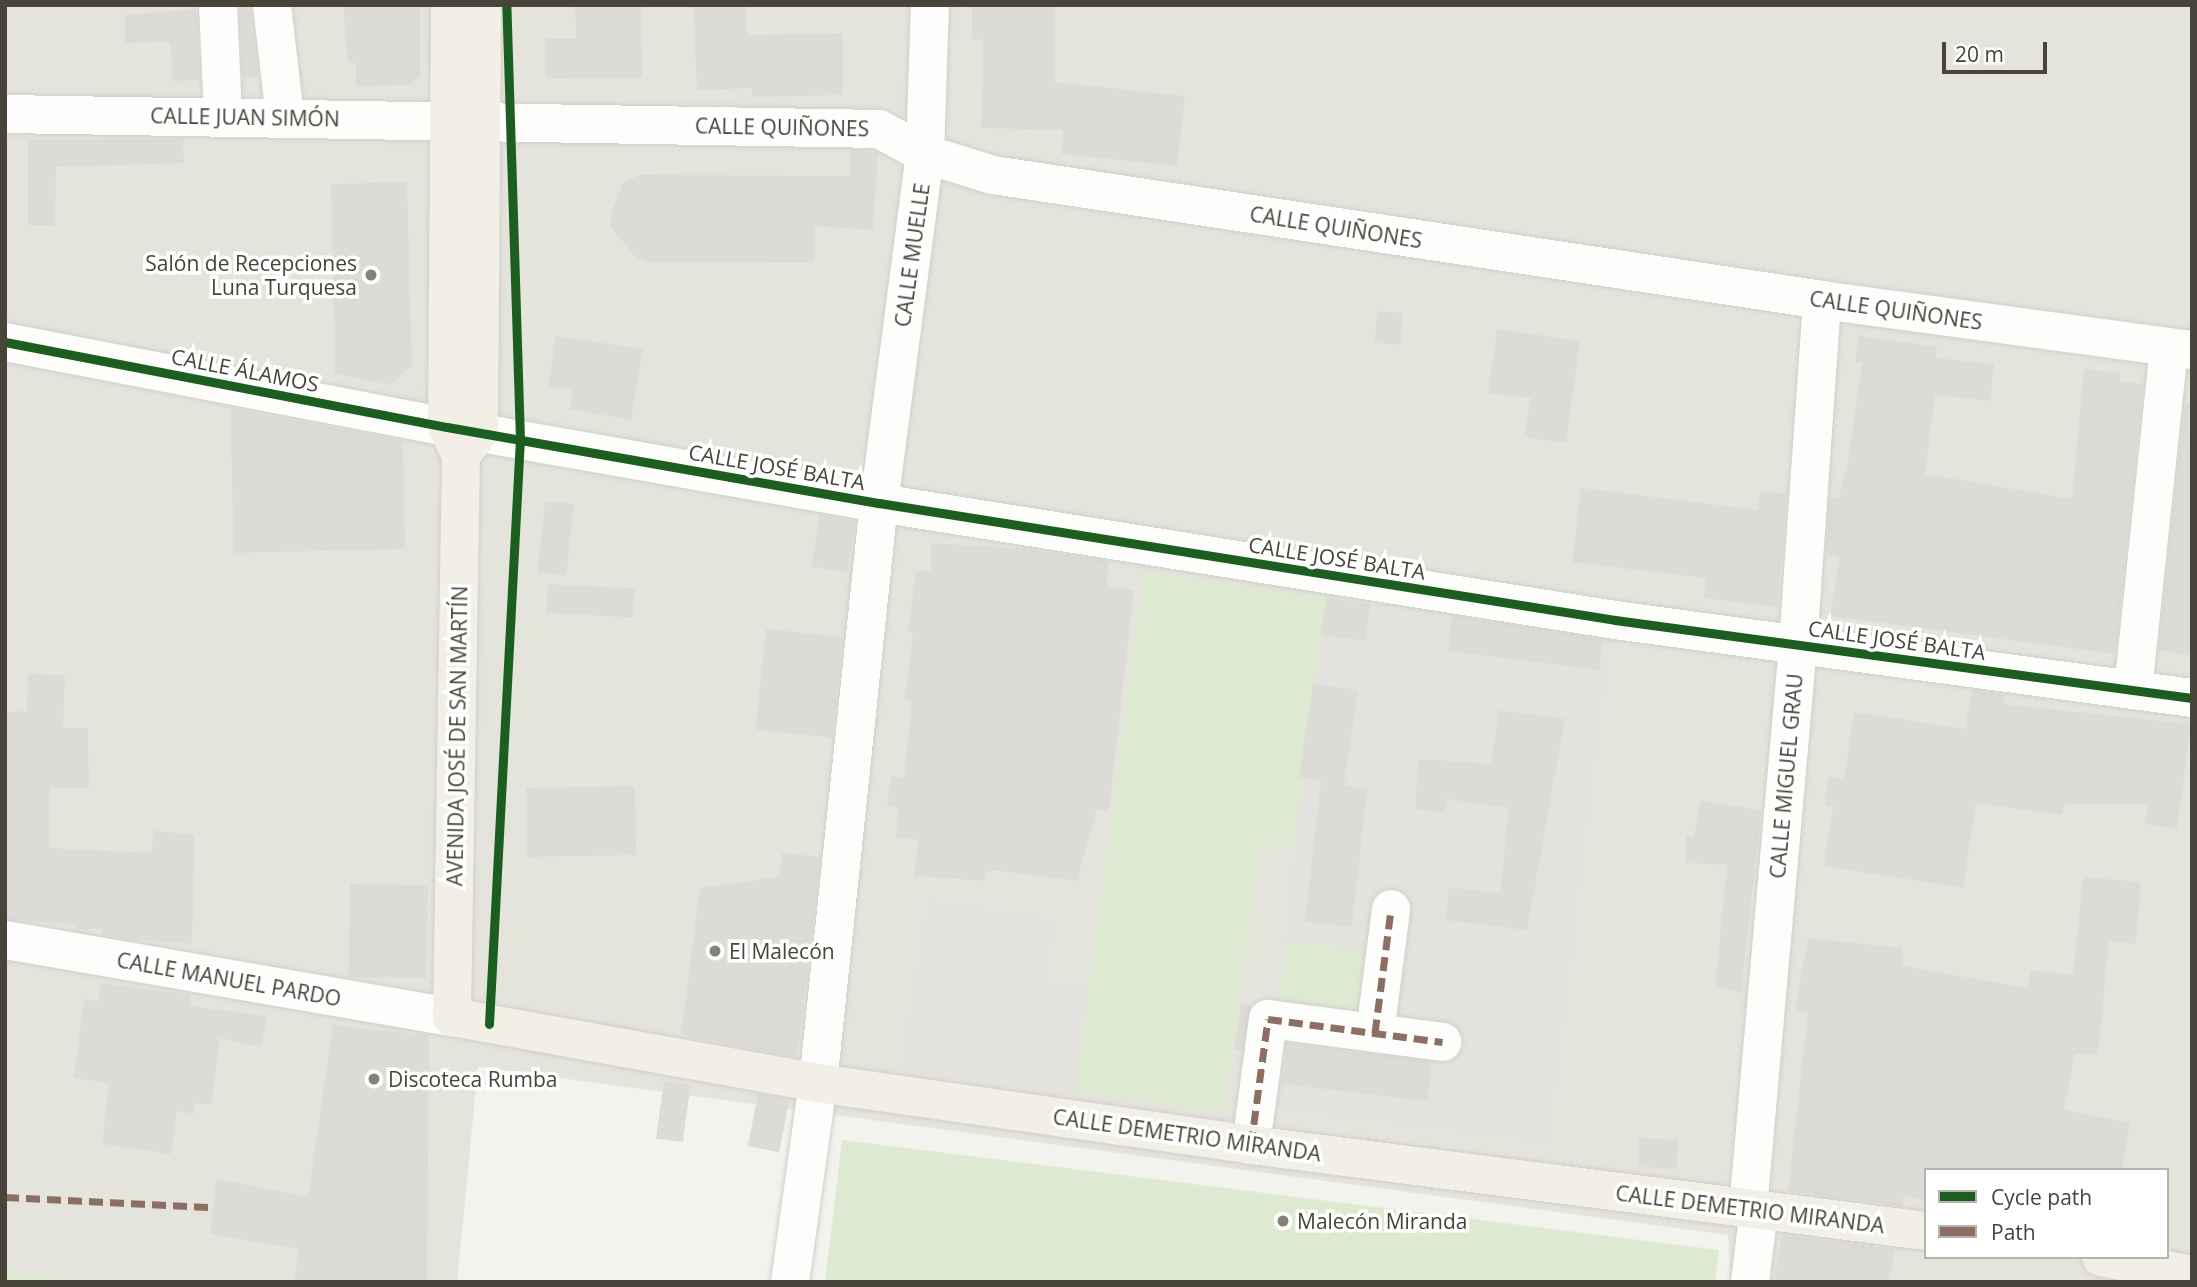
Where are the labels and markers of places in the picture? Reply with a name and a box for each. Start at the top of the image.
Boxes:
place label: Salón de Recepciones Luna Turquesa [145,250,357,300]
marker: Salón de Recepciones Luna Turquesa [363,267,379,283]
place label: El Malecón [729,938,835,964]
marker: El Malecón [707,943,723,959]
place label: Discoteca Rumba [388,1066,557,1092]
marker: Discoteca Rumba [366,1071,382,1087]
place label: Malecón Miranda [1297,1208,1468,1234]
marker: Malecón Miranda [1275,1213,1291,1229]

